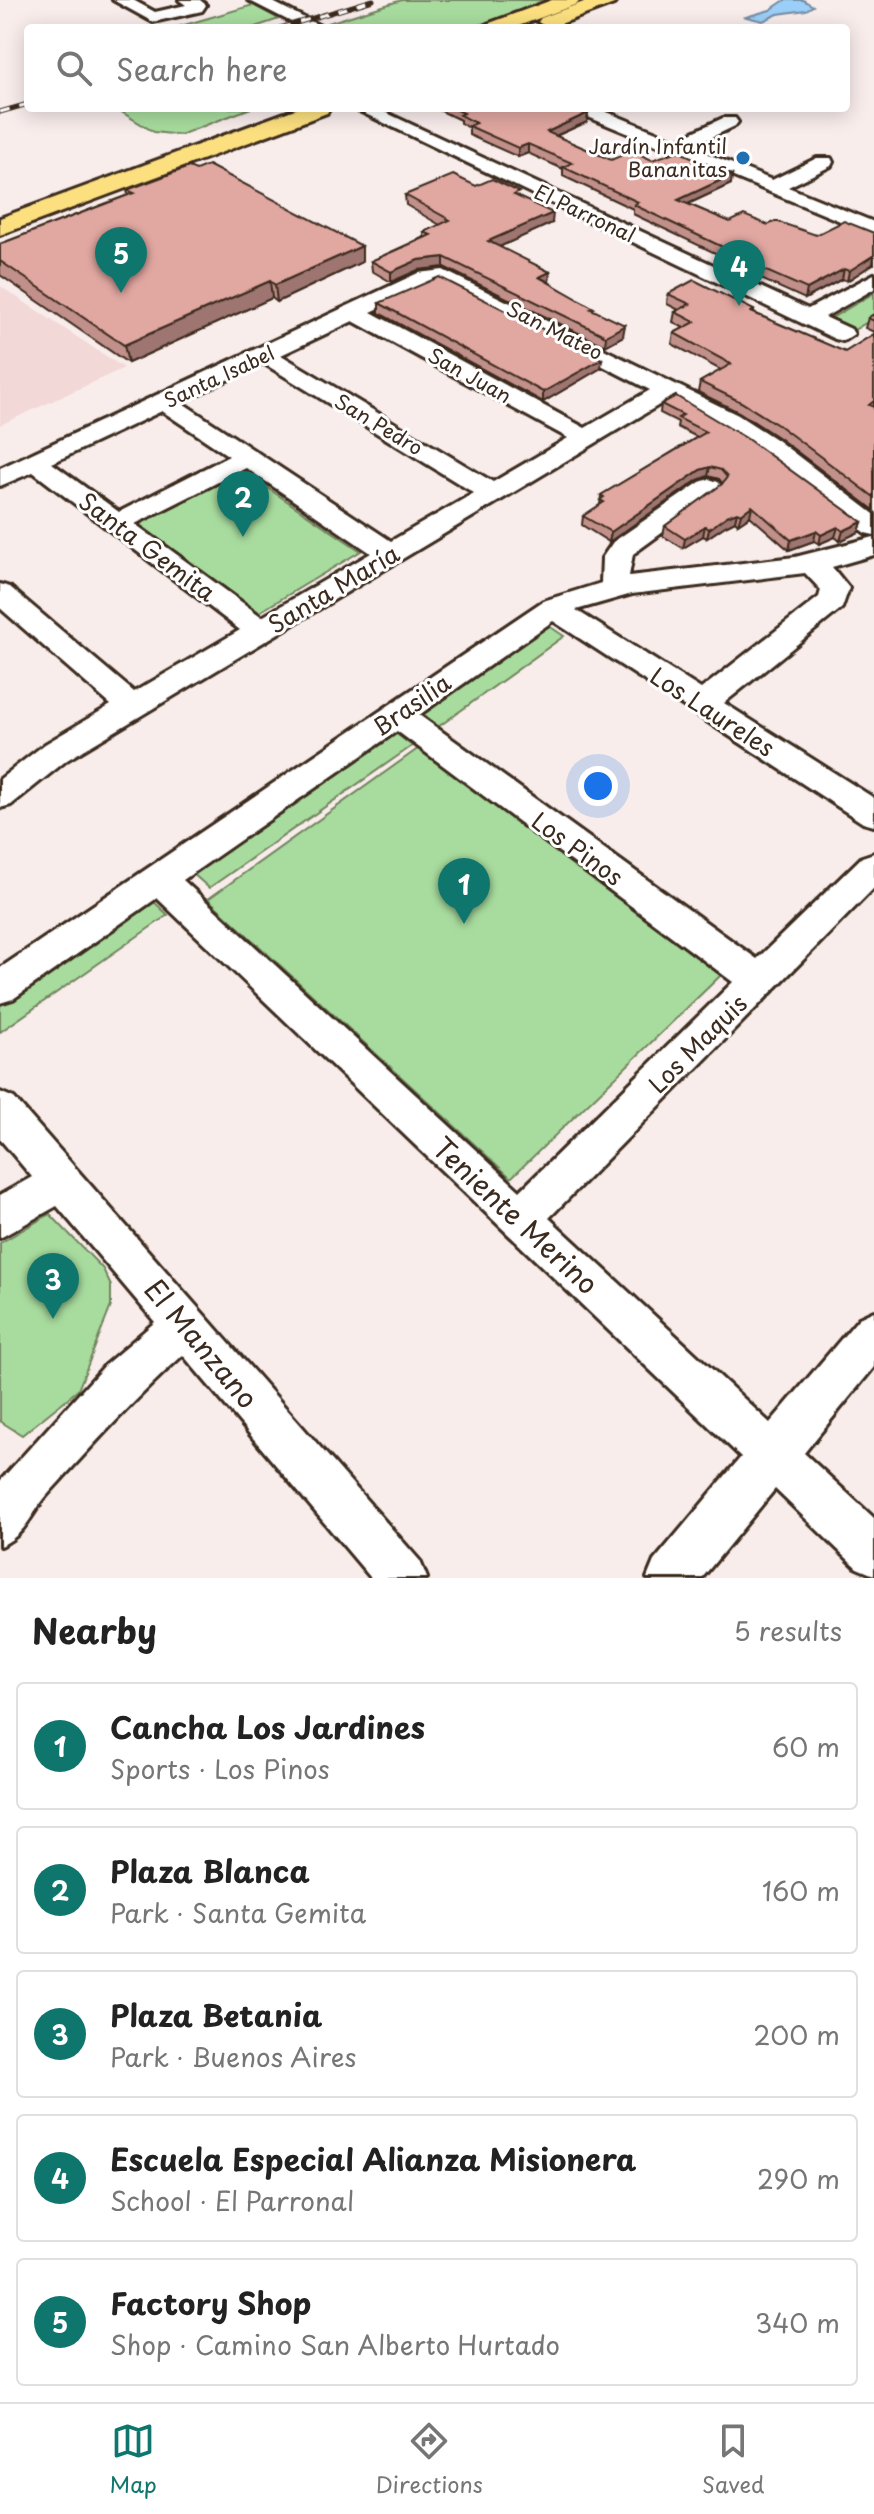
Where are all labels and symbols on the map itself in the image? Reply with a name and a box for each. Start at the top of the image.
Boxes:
place label: Jardín Infantil Bananitas [588,131,727,184]
marker: Jardín Infantil Bananitas [734,149,752,167]
street label: El Parronal [530,176,640,250]
pin: 5 [95,227,147,293]
pin: 4 [713,240,765,306]
street label: San Mateo [502,293,608,367]
street label: Santa Isabel [159,337,279,415]
street label: San Juan [423,340,517,410]
street label: San Pedro [329,386,429,462]
pin: 2 [217,471,269,537]
street label: Santa Gemita [72,483,224,610]
street label: Santa María [261,535,405,641]
street label: Los Laureles [644,657,782,765]
street label: Brasilia [364,664,458,744]
your location [578,766,618,806]
street label: Los Pinos [525,802,631,894]
pin: 1 [438,858,490,924]
street label: Los Maquis [639,985,755,1101]
street label: Teniente Merino [423,1126,609,1304]
pin: 3 [27,1253,79,1319]
street label: El Manzano [135,1269,269,1417]

